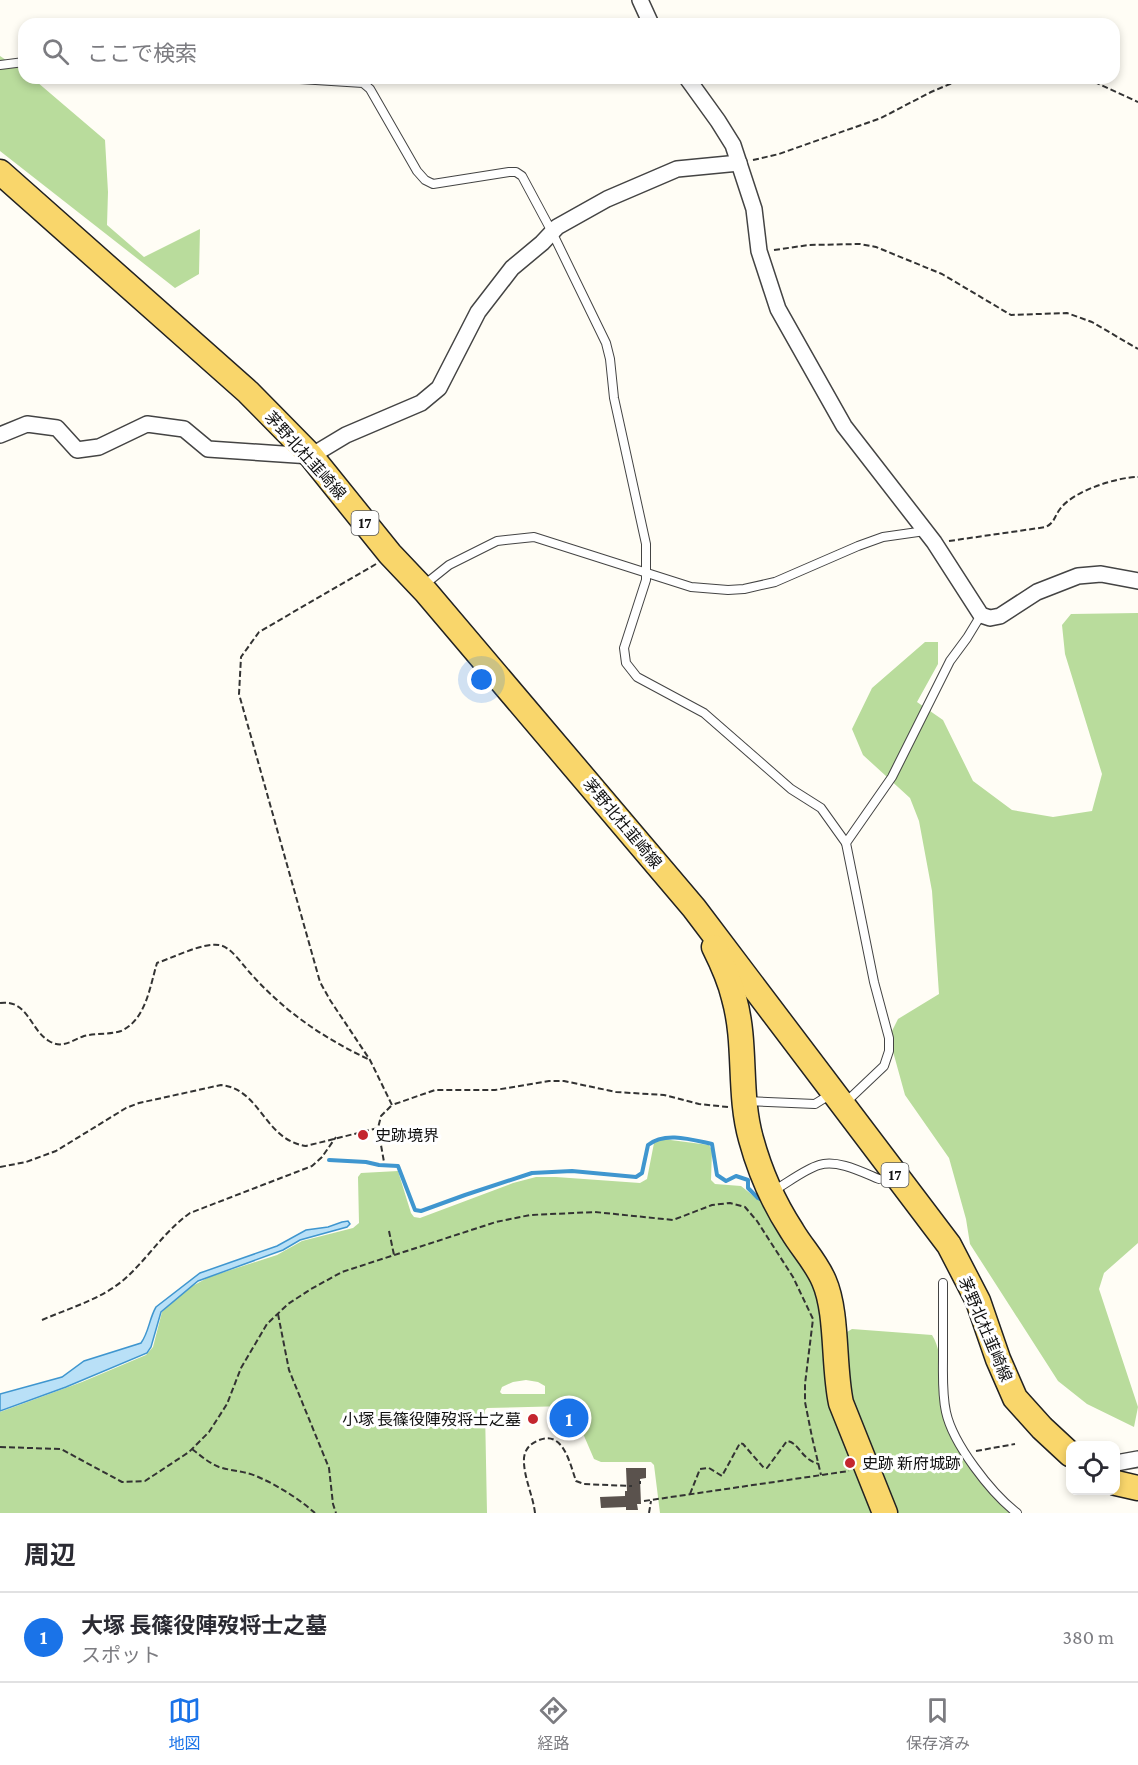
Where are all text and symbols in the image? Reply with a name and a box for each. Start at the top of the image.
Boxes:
search box [18,18,1120,84]
icon: search [39,35,72,68]
text: ここで検索 [87,41,197,66]
street label: 茅野北杜韮崎線 [262,408,349,503]
road number: 17 [352,511,378,535]
your location [467,665,496,694]
street label: 茅野北杜韮崎線 [580,775,665,872]
place label: 史跡境界 [375,1127,439,1144]
marker: 史跡境界 [356,1128,370,1142]
road number: 17 [882,1163,908,1187]
street label: 茅野北杜韮崎線 [956,1274,1015,1384]
pin: 1 [550,1396,588,1440]
place label: 小塚 長篠役陣歿将士之墓 [342,1411,521,1428]
marker: 小塚 長篠役陣歿将士之墓 [526,1412,540,1426]
map controls [1066,1441,1120,1495]
button: locate [1066,1441,1120,1495]
place label: 史跡 新府城跡 [862,1455,961,1472]
marker: 史跡 新府城跡 [843,1456,857,1470]
text: 周辺 [24,1541,76,1570]
text: 大塚 長篠役陣歿将士之墓 [81,1613,327,1638]
text: 1 [40,1626,47,1648]
text: 380 m [1063,1626,1114,1648]
text: スポット [81,1644,161,1666]
tab: 地図 [168,1694,201,1754]
tab: 経路 [537,1694,570,1754]
tab: 保存済み [906,1694,970,1754]

